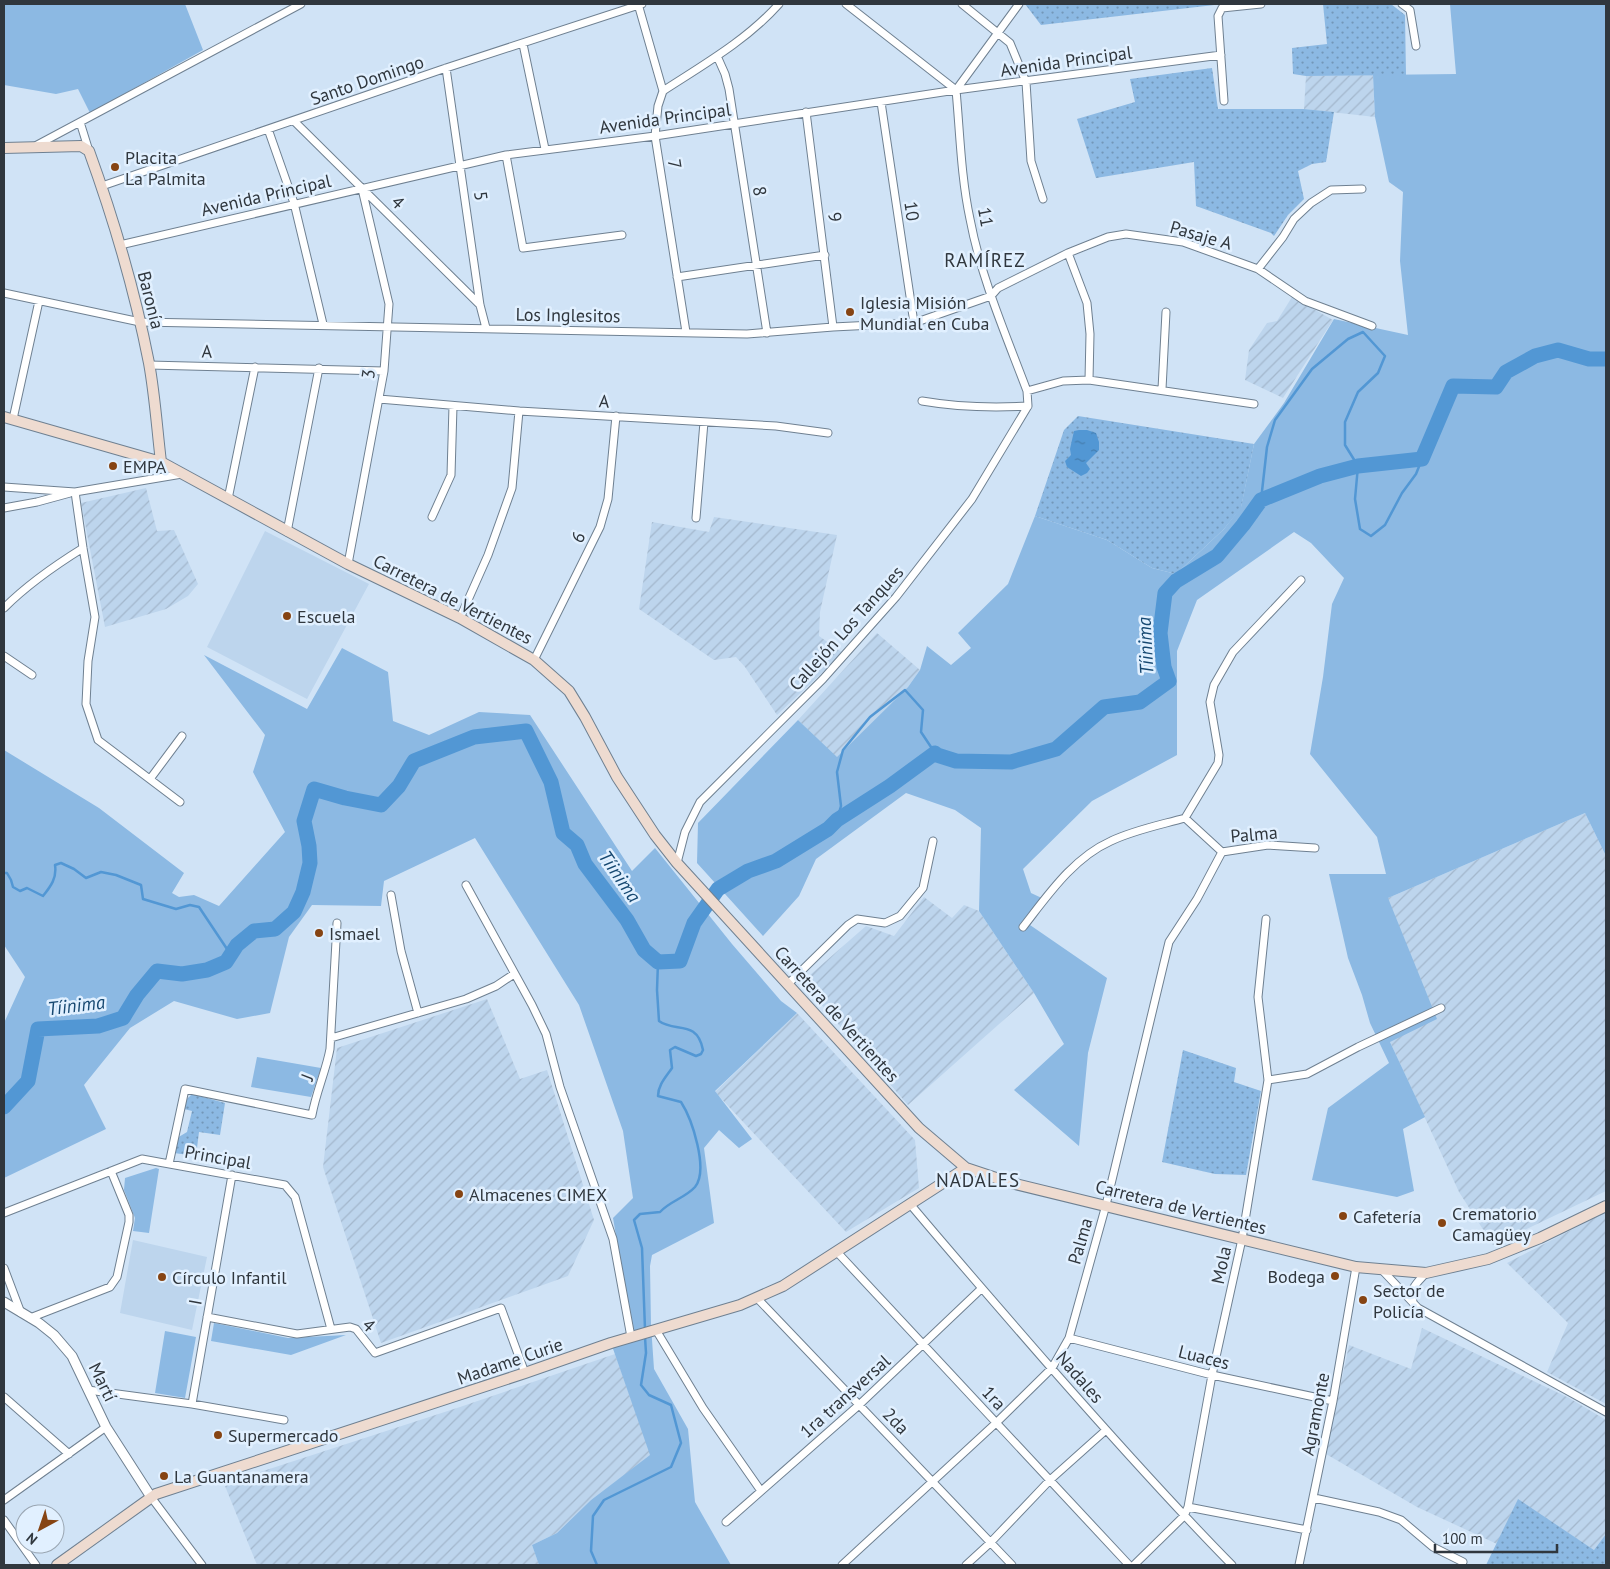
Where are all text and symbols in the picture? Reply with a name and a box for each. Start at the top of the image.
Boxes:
street label: Avenida Principal [999,40,1134,82]
street label: Santo Domingo [307,50,427,110]
street label: Avenida Principal [598,97,733,139]
place label: Placita La Palmita [125,146,206,190]
street label: 7 [663,157,687,171]
marker: Placita La Palmita [109,161,121,173]
street label: Avenida Principal [199,169,334,221]
street label: 8 [748,184,772,198]
street label: 4 [386,190,410,214]
street label: 5 [469,190,493,202]
street label: 10 [899,200,925,223]
street label: 11 [973,205,999,229]
street label: 9 [823,211,847,223]
street label: Pasaje A [1167,215,1235,255]
district label: RAMÍREZ [944,248,1026,272]
street label: Baronía [133,269,169,331]
place label: Iglesia Misión Mundial en Cuba [860,291,989,335]
street label: Los Inglesitos [515,303,621,327]
marker: Iglesia Misión Mundial en Cuba [844,306,856,318]
street label: A [202,339,213,363]
street label: 3 [356,367,380,381]
street label: A [598,389,610,413]
place label: EMPA [123,455,167,478]
marker: EMPA [107,460,119,472]
street label: 6 [566,527,590,547]
street label: Carretera de Vertientes [369,549,537,649]
street label: Callejón Los Tanques [784,561,908,695]
place label: Escuela [297,605,355,628]
marker: Escuela [281,610,293,622]
water label: Tíinima [1131,616,1158,676]
street label: Palma [1230,820,1278,848]
water label: Tíinima [594,845,647,907]
place label: Ismael [329,922,381,945]
marker: Ismael [313,927,325,939]
street label: Carretera de Vertientes [770,941,904,1087]
water label: Tíinima [46,989,107,1020]
street label: J [295,1070,319,1085]
street label: Principal [183,1140,254,1174]
district label: NADALES [936,1168,1020,1192]
street label: Carretera de Vertientes [1093,1175,1269,1239]
place label: Almacenes CIMEX [469,1183,607,1206]
marker: Almacenes CIMEX [453,1188,465,1200]
place label: Crematorio Camagüey [1452,1202,1537,1246]
place label: Cafetería [1353,1205,1422,1228]
marker: Cafetería [1337,1210,1349,1222]
street label: Palma [1062,1215,1098,1267]
marker: Crematorio Camagüey [1436,1217,1448,1229]
street label: Mola [1206,1244,1236,1286]
place label: Bodega [1268,1265,1325,1288]
place label: Círculo Infantil [172,1266,287,1289]
marker: Bodega [1329,1270,1341,1282]
marker: Círculo Infantil [156,1271,168,1283]
place label: Sector de Policía [1373,1279,1445,1323]
marker: Sector de Policía [1357,1294,1369,1306]
street label: I [183,1297,207,1307]
street label: 4 [358,1313,381,1337]
street label: Madame Curie [454,1332,566,1390]
street label: Luaces [1176,1340,1232,1374]
street label: Nadales [1051,1346,1109,1408]
street label: 1ra transversal [795,1349,896,1443]
street label: Martí [84,1359,122,1406]
street label: Agramonte [1296,1370,1334,1458]
street label: 1ra [977,1381,1011,1415]
street label: 2da [878,1403,914,1439]
place label: Supermercado [228,1424,339,1447]
marker: Supermercado [212,1429,224,1441]
place label: La Guantanamera [174,1465,309,1488]
marker: La Guantanamera [158,1470,170,1482]
north arrow [15,1504,65,1554]
scale bar [1435,1522,1558,1554]
text: N [22,1529,41,1549]
text: 100 m [1442,1529,1483,1548]

